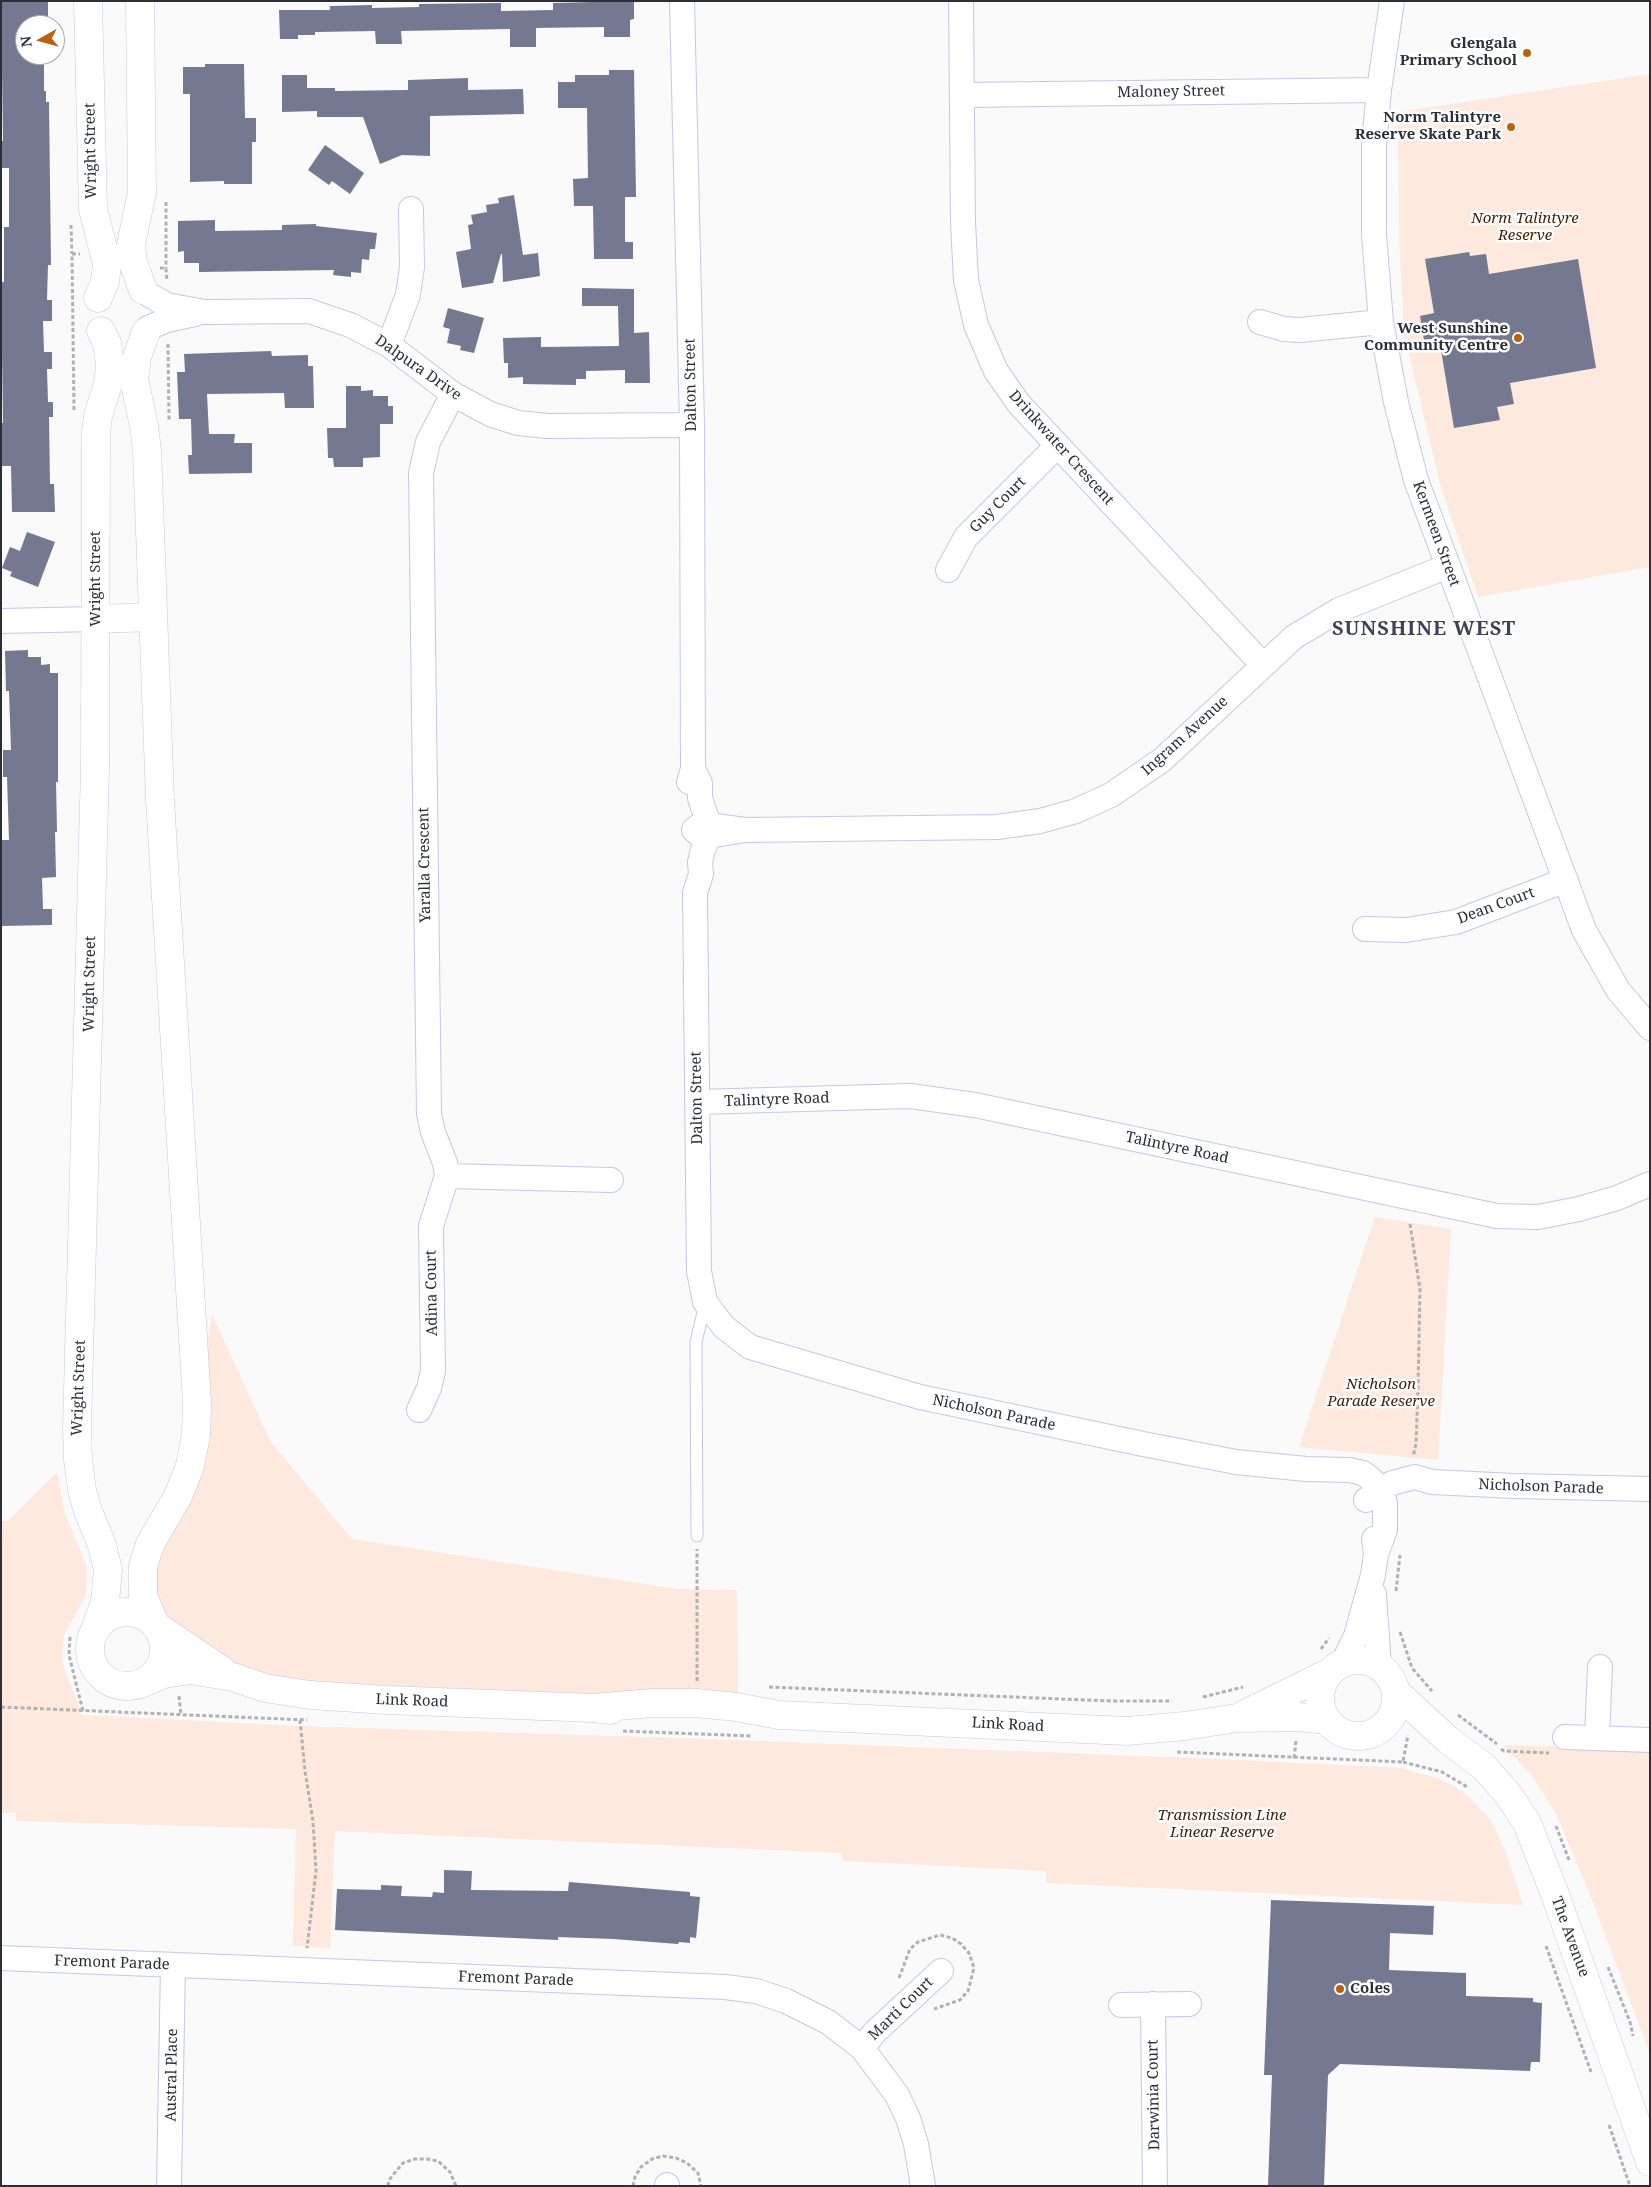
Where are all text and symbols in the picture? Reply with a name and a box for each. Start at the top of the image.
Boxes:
north arrow [15,15,65,65]
text: N [16,35,36,48]
place label: Glengala Primary School [1400,35,1517,70]
marker: Glengala Primary School [1521,47,1533,59]
street label: Maloney Street [1117,82,1225,102]
street label: Wright Street [81,103,101,199]
place label: Norm Talintyre Reserve Skate Park [1355,109,1501,144]
marker: Norm Talintyre Reserve Skate Park [1505,121,1517,133]
park label: Norm Talintyre Reserve [1471,210,1579,245]
place label: West Sunshine Community Centre [1364,320,1508,355]
street label: Dalpura Drive [371,332,465,404]
marker: West Sunshine Community Centre [1512,332,1524,344]
street label: Dalton Street [681,338,701,432]
street label: Drinkwater Crescent [1005,387,1117,509]
street label: Guy Court [966,473,1030,537]
street label: Kermeen Street [1409,479,1463,589]
street label: Wright Street [87,531,105,627]
district label: SUNSHINE WEST [1330,617,1518,641]
street label: Ingram Avenue [1138,692,1232,780]
street label: Yaralla Crescent [415,807,435,923]
street label: Dean Court [1455,884,1537,928]
street label: Wright Street [80,936,100,1032]
street label: Dalton Street [687,1051,707,1145]
street label: Talintyre Road [724,1089,830,1111]
street label: Talintyre Road [1124,1128,1230,1168]
street label: Adina Court [422,1250,442,1336]
street label: Wright Street [68,1340,90,1436]
park label: Nicholson Parade Reserve [1327,1376,1435,1411]
street label: Nicholson Parade [931,1391,1057,1435]
street label: Nicholson Parade [1478,1476,1604,1498]
street label: Link Road [375,1691,449,1711]
street label: Link Road [971,1714,1045,1736]
park label: Transmission Line Linear Reserve [1158,1807,1286,1842]
street label: The Avenue [1547,1894,1593,1980]
street label: Fremont Parade [54,1952,170,1974]
street label: Fremont Parade [458,1968,574,1990]
street label: Marti Court [865,1974,937,2044]
place label: Coles [1350,1980,1390,1998]
marker: Coles [1334,1983,1346,1995]
street label: Austral Place [162,2028,182,2122]
street label: Darwinia Court [1144,2040,1164,2150]

